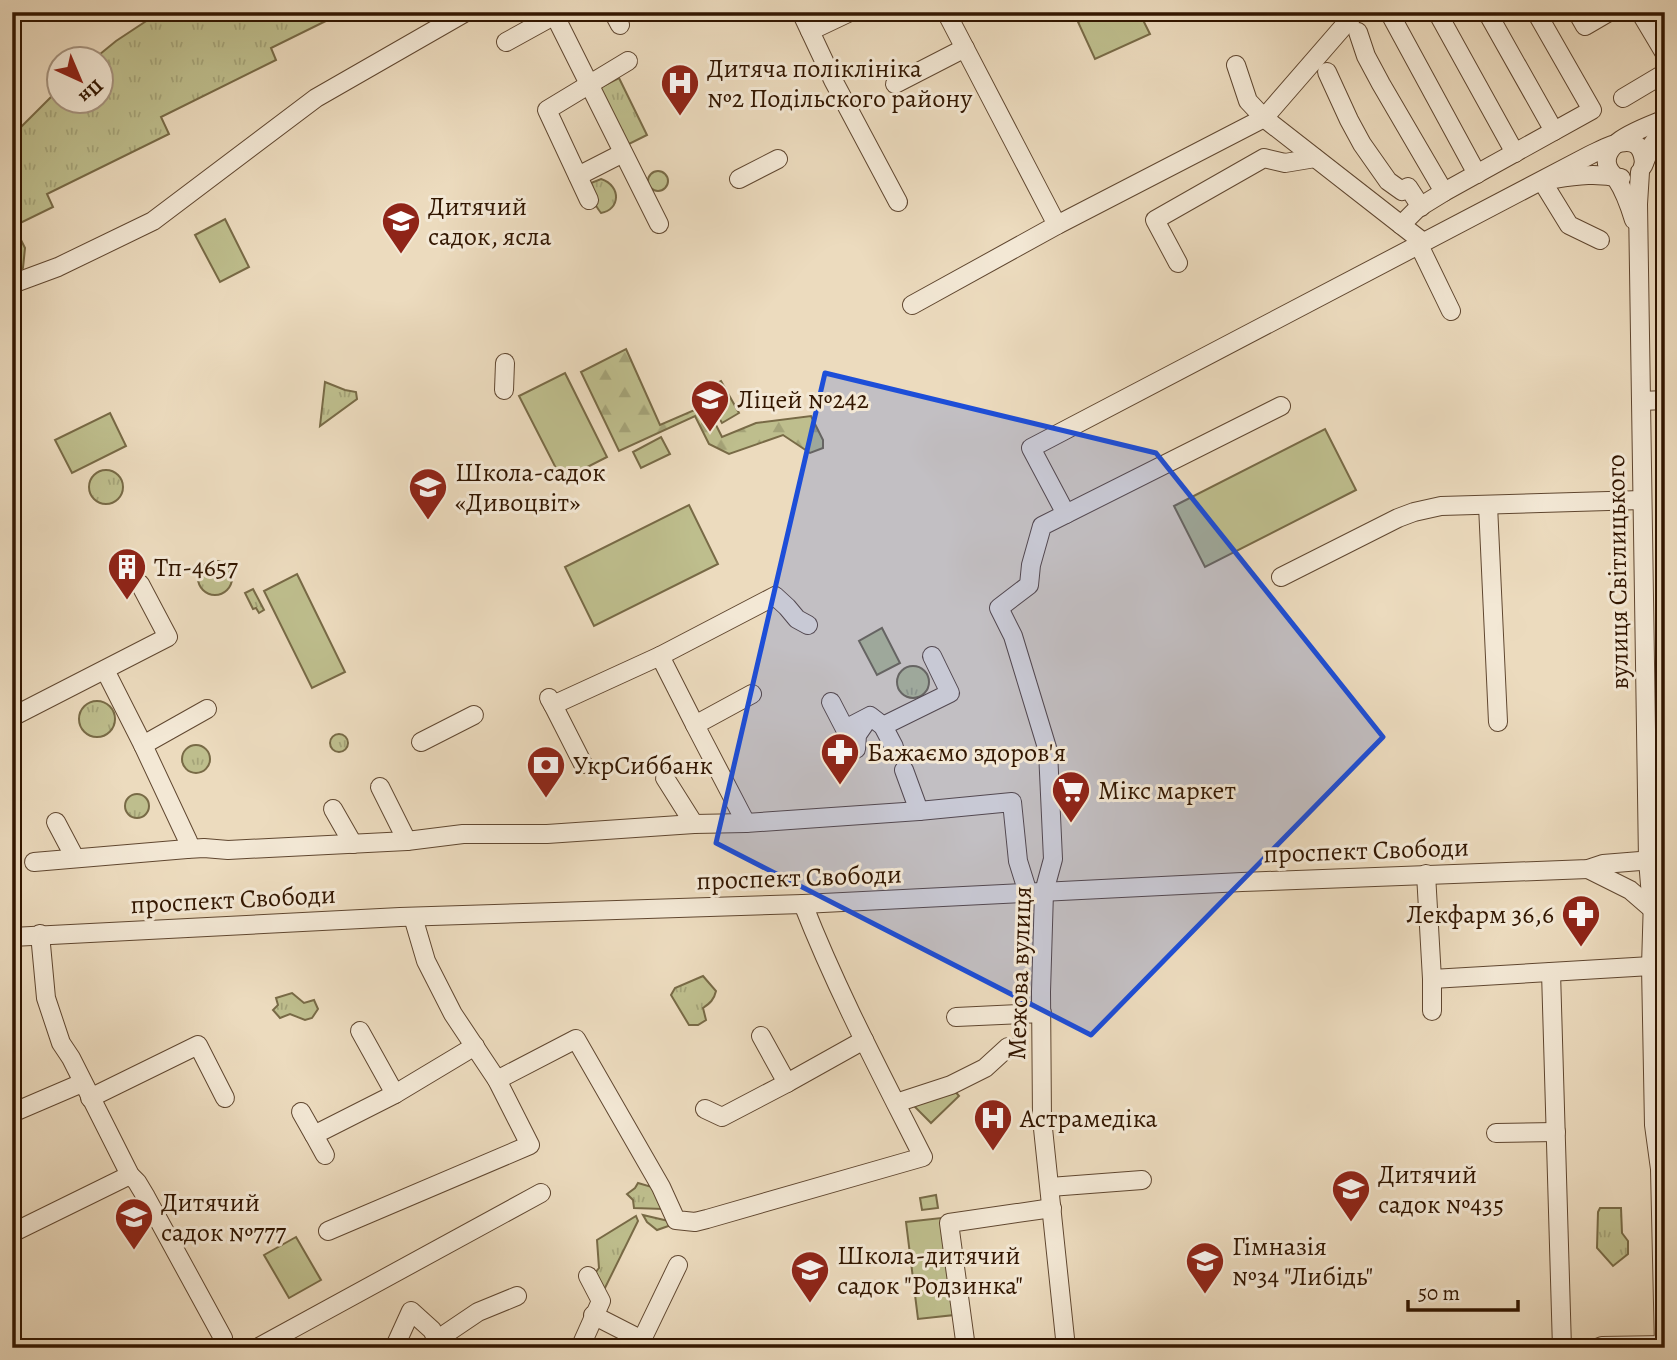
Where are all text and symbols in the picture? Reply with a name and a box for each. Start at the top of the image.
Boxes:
north arrow [46,46,116,116]
place label: Дитяча поліклініка №2 Подільского району [707,51,972,116]
hospital icon: Дитяча поліклініка №2 Подільского району [659,62,701,117]
text: Пн [73,74,109,109]
place label: Дитячий садок, ясла [428,189,551,254]
school or university icon: Дитячий садок, ясла [380,200,422,255]
school or university icon: Ліцей №242 [689,378,731,433]
place label: Ліцей №242 [737,382,869,417]
street label: вулиця Світлицького [1598,454,1637,690]
place label: Школа-садок «Дивоцвіт» [455,455,606,520]
school or university icon: Школа-садок «Дивоцвіт» [407,466,449,521]
building icon: Тп-4657 [106,546,148,601]
place label: Тп-4657 [154,550,238,585]
pharmacy icon: Бажаємо здоров'я [819,731,861,786]
place label: Бажаємо здоров'я [867,735,1066,770]
bank icon: УкрСиббанк [525,744,567,799]
place label: УкрСиббанк [573,748,713,783]
supermarket icon: Мікс маркет [1050,769,1092,824]
place label: Мікс маркет [1098,773,1236,808]
street label: проспект Свободи [1263,829,1469,872]
street label: проспект Свободи [696,856,902,899]
street label: проспект Свободи [129,877,337,922]
street label: Межова вулиця [999,886,1040,1060]
pharmacy icon: Лекфарм 36,6 [1560,893,1602,948]
place label: Лекфарм 36,6 [1406,897,1554,932]
hospital icon: Астрамедіка [972,1097,1014,1152]
place label: Астрамедіка [1019,1101,1158,1136]
place label: Дитячий садок №435 [1378,1157,1504,1222]
school or university icon: Дитячий садок №435 [1330,1168,1372,1223]
place label: Дитячий садок №777 [161,1185,286,1250]
school or university icon: Дитячий садок №777 [113,1196,155,1251]
place label: Гімназія №34 "Либідь" [1232,1229,1373,1294]
place label: Школа-дитячий садок "Родзинка" [837,1238,1023,1303]
school or university icon: Гімназія №34 "Либідь" [1184,1240,1226,1295]
school or university icon: Школа-дитячий садок "Родзинка" [789,1249,831,1304]
scale bar [1408,1269,1518,1313]
text: 50 m [1418,1279,1460,1307]

